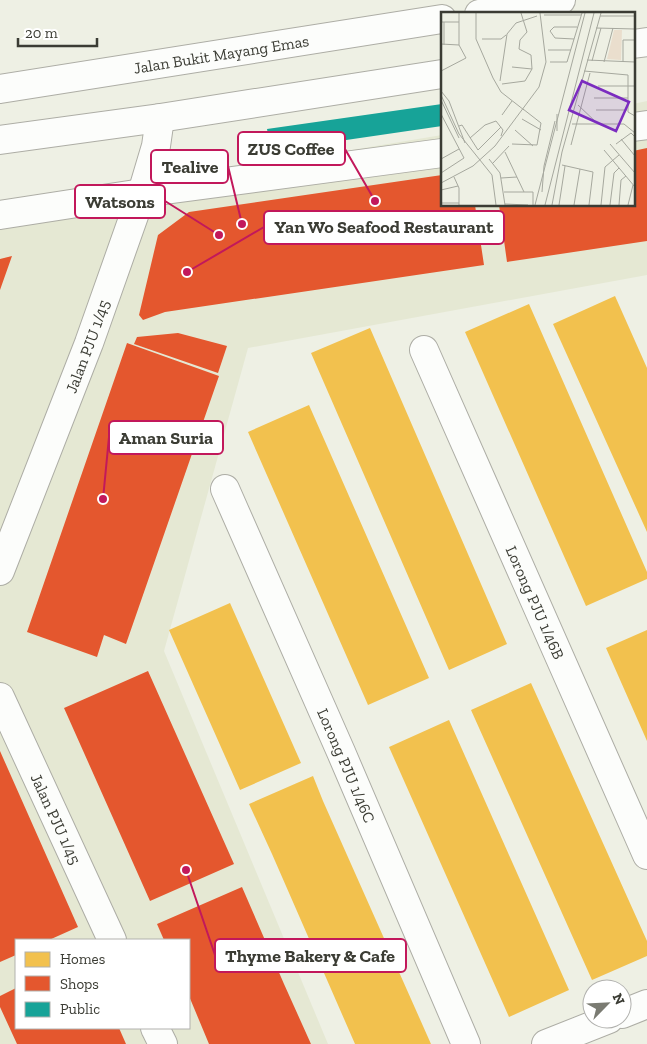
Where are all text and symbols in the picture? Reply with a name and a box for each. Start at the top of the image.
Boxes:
inset map [441,12,634,206]
scale bar [18,15,96,47]
text: 20 m [25,24,58,42]
street label: Jalan Bukit Mayang Emas [132,31,310,77]
callout: ZUS Coffee [238,132,345,165]
text: ZUS Coffee [248,138,335,160]
callout: Tealive [151,150,228,183]
text: Tealive [162,156,219,178]
callout: Watsons [75,185,165,218]
text: Watsons [85,191,155,213]
callout: Yan Wo Seafood Restaurant [264,211,504,244]
text: Yan Wo Seafood Restaurant [275,216,494,238]
street label: Jalan PJU 1/45 [61,297,113,396]
callout: Aman Suria [109,421,223,454]
text: Aman Suria [119,427,213,449]
street label: Lorong PJU 1/46B [502,543,569,662]
street label: Lorong PJU 1/46C [313,705,380,826]
street label: Jalan PJU 1/45 [27,770,85,867]
legend [15,939,190,1029]
callout: Thyme Bakery & Cafe [215,939,406,972]
text: Thyme Bakery & Cafe [225,945,395,967]
text: Homes [60,950,105,968]
text: Shops [60,975,99,993]
north arrow [582,979,632,1029]
text: N [608,991,628,1008]
text: Public [60,1000,100,1018]

